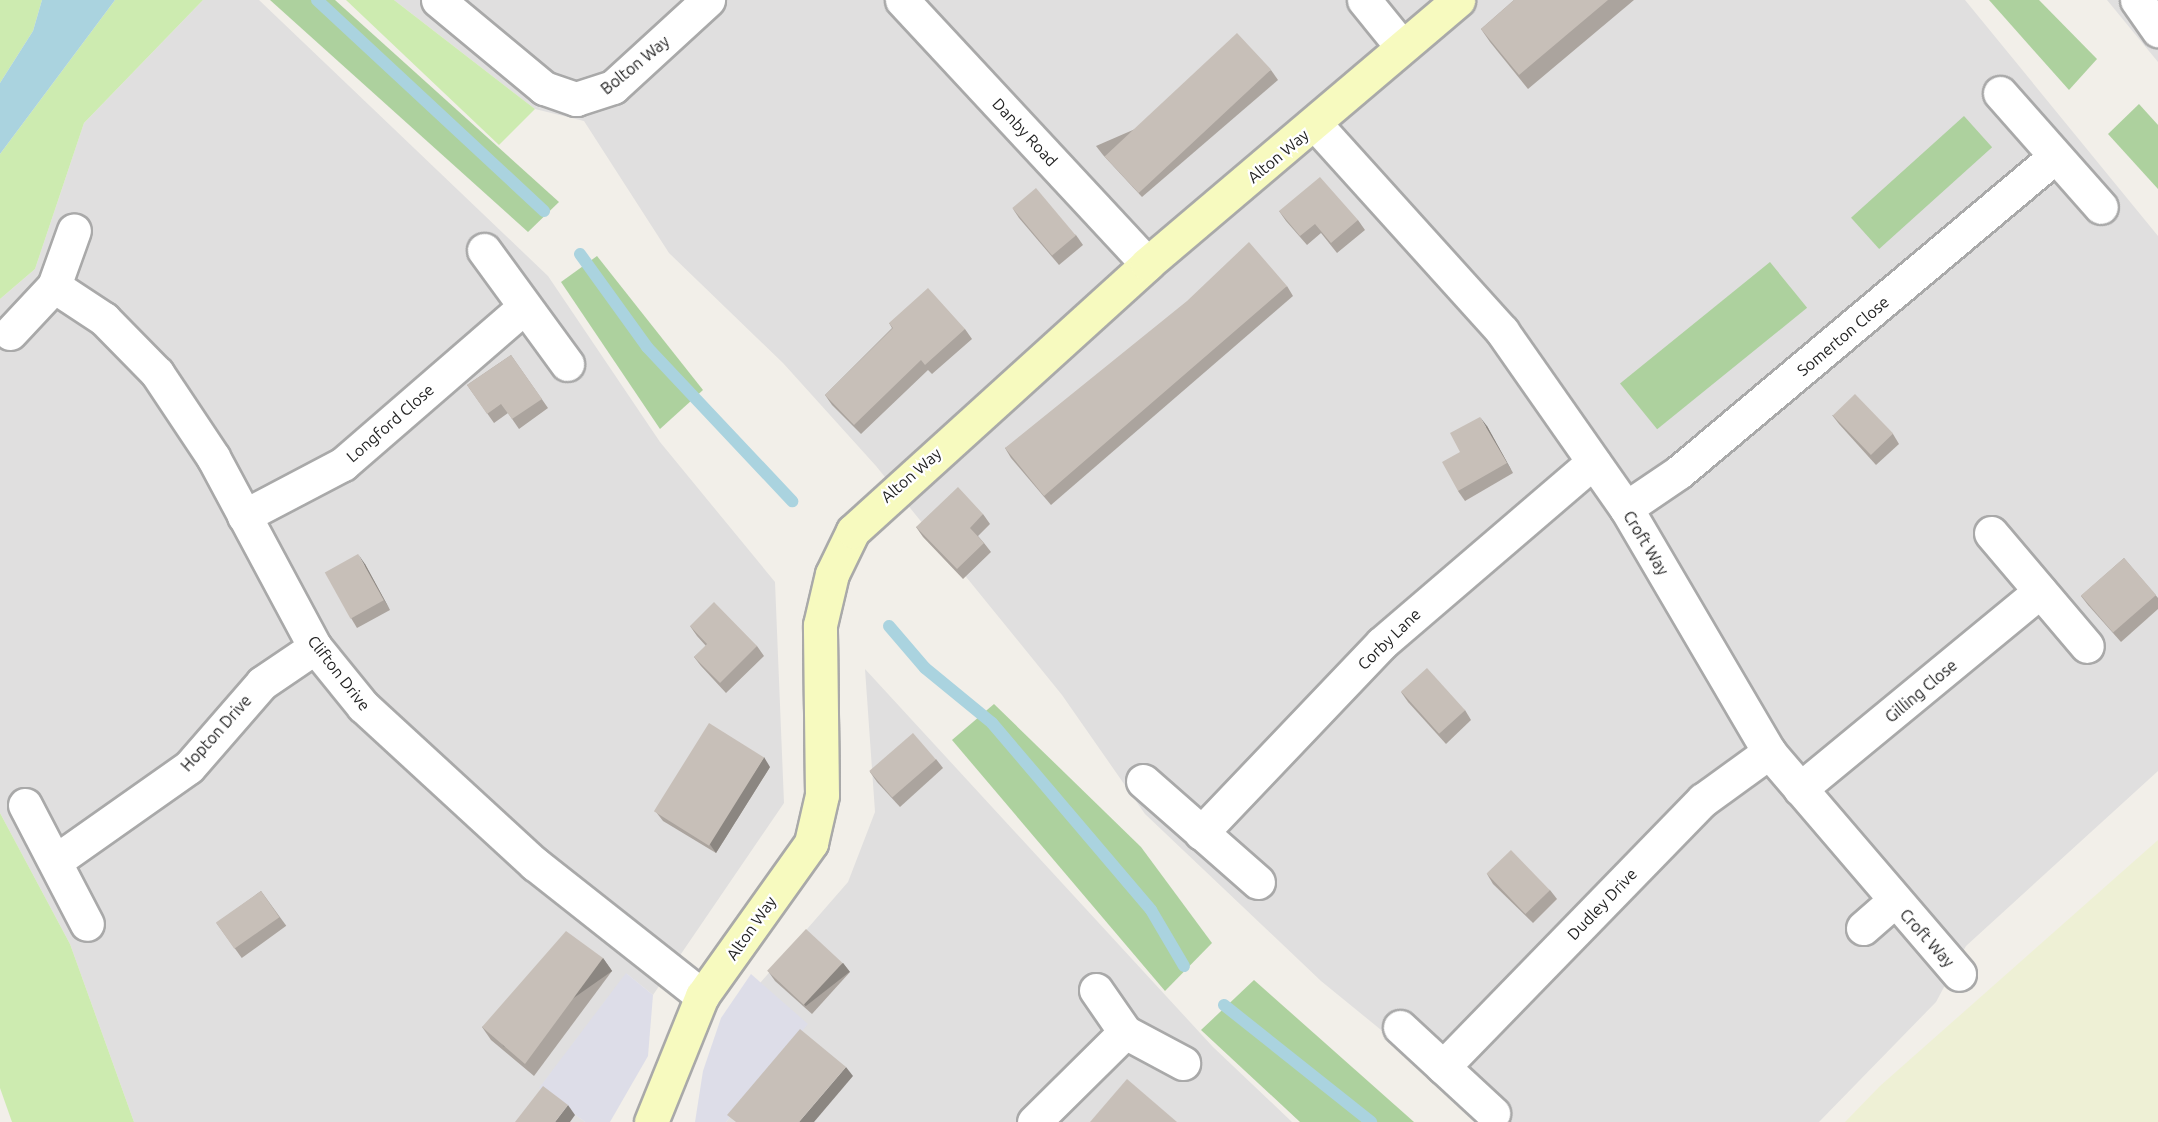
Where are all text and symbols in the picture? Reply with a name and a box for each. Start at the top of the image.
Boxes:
street label: Bolton Way [597,32,673,98]
street label: Danby Road [989,94,1061,170]
street label: Alton Way [1244,125,1312,187]
street label: Somerton Close [1793,292,1893,380]
street label: Longford Close [342,380,438,466]
street label: Alton Way [877,444,945,506]
street label: Croft Way [1619,507,1673,579]
street label: Corby Lane [1353,604,1425,674]
street label: Clifton Drive [304,632,374,714]
street label: Gilling Close [1881,655,1961,727]
street label: Hopton Drive [177,691,255,775]
street label: Dudley Drive [1563,864,1641,944]
street label: Alton Way [722,892,780,964]
street label: Croft Way [1896,905,1958,971]

